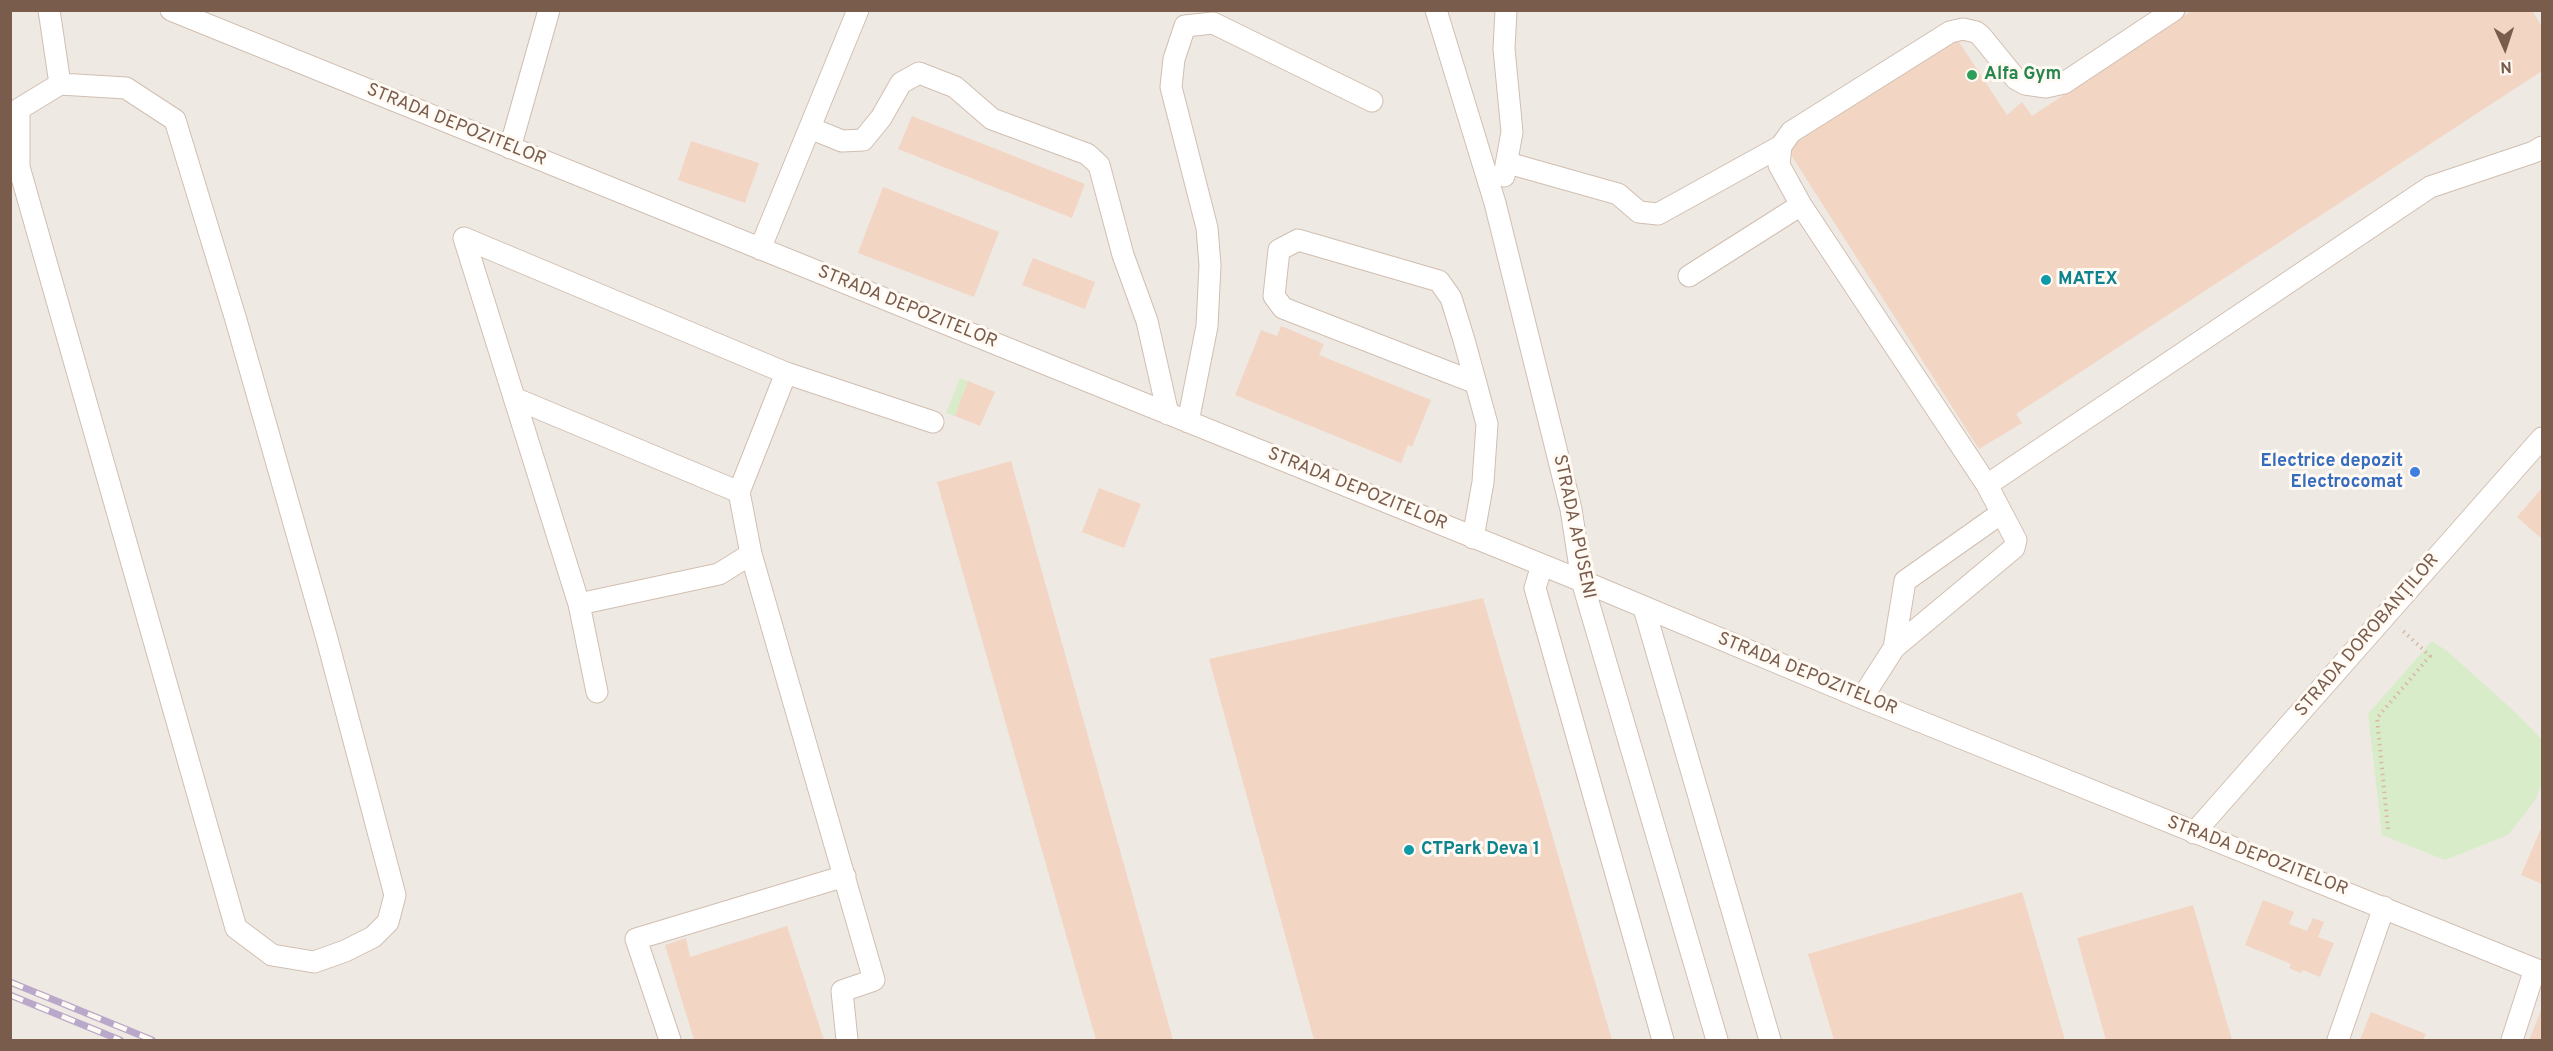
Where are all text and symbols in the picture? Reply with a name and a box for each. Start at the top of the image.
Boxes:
north arrow [2475,18,2535,78]
text: N [2500,56,2512,76]
place label: Alfa Gym [1984,64,2061,86]
marker: Alfa Gym [1965,68,1979,82]
street label: STRADA DEPOZITELOR [363,80,549,172]
street label: STRADA DEPOZITELOR [814,262,1000,354]
place label: MATEX [2058,269,2118,291]
marker: MATEX [2039,273,2053,287]
street label: STRADA DEPOZITELOR [1264,444,1450,536]
place label: Electrice depozit Electrocomat [2260,451,2403,494]
street label: STRADA APUSENI [1547,453,1599,601]
marker: Electrice depozit Electrocomat [2408,465,2422,479]
street label: STRADA DOROBANȚILOR [2291,550,2445,722]
street label: STRADA DEPOZITELOR [1714,629,1900,721]
street label: STRADA DEPOZITELOR [2164,813,2350,901]
place label: CTPark Deva 1 [1421,839,1540,861]
marker: CTPark Deva 1 [1402,843,1416,857]

